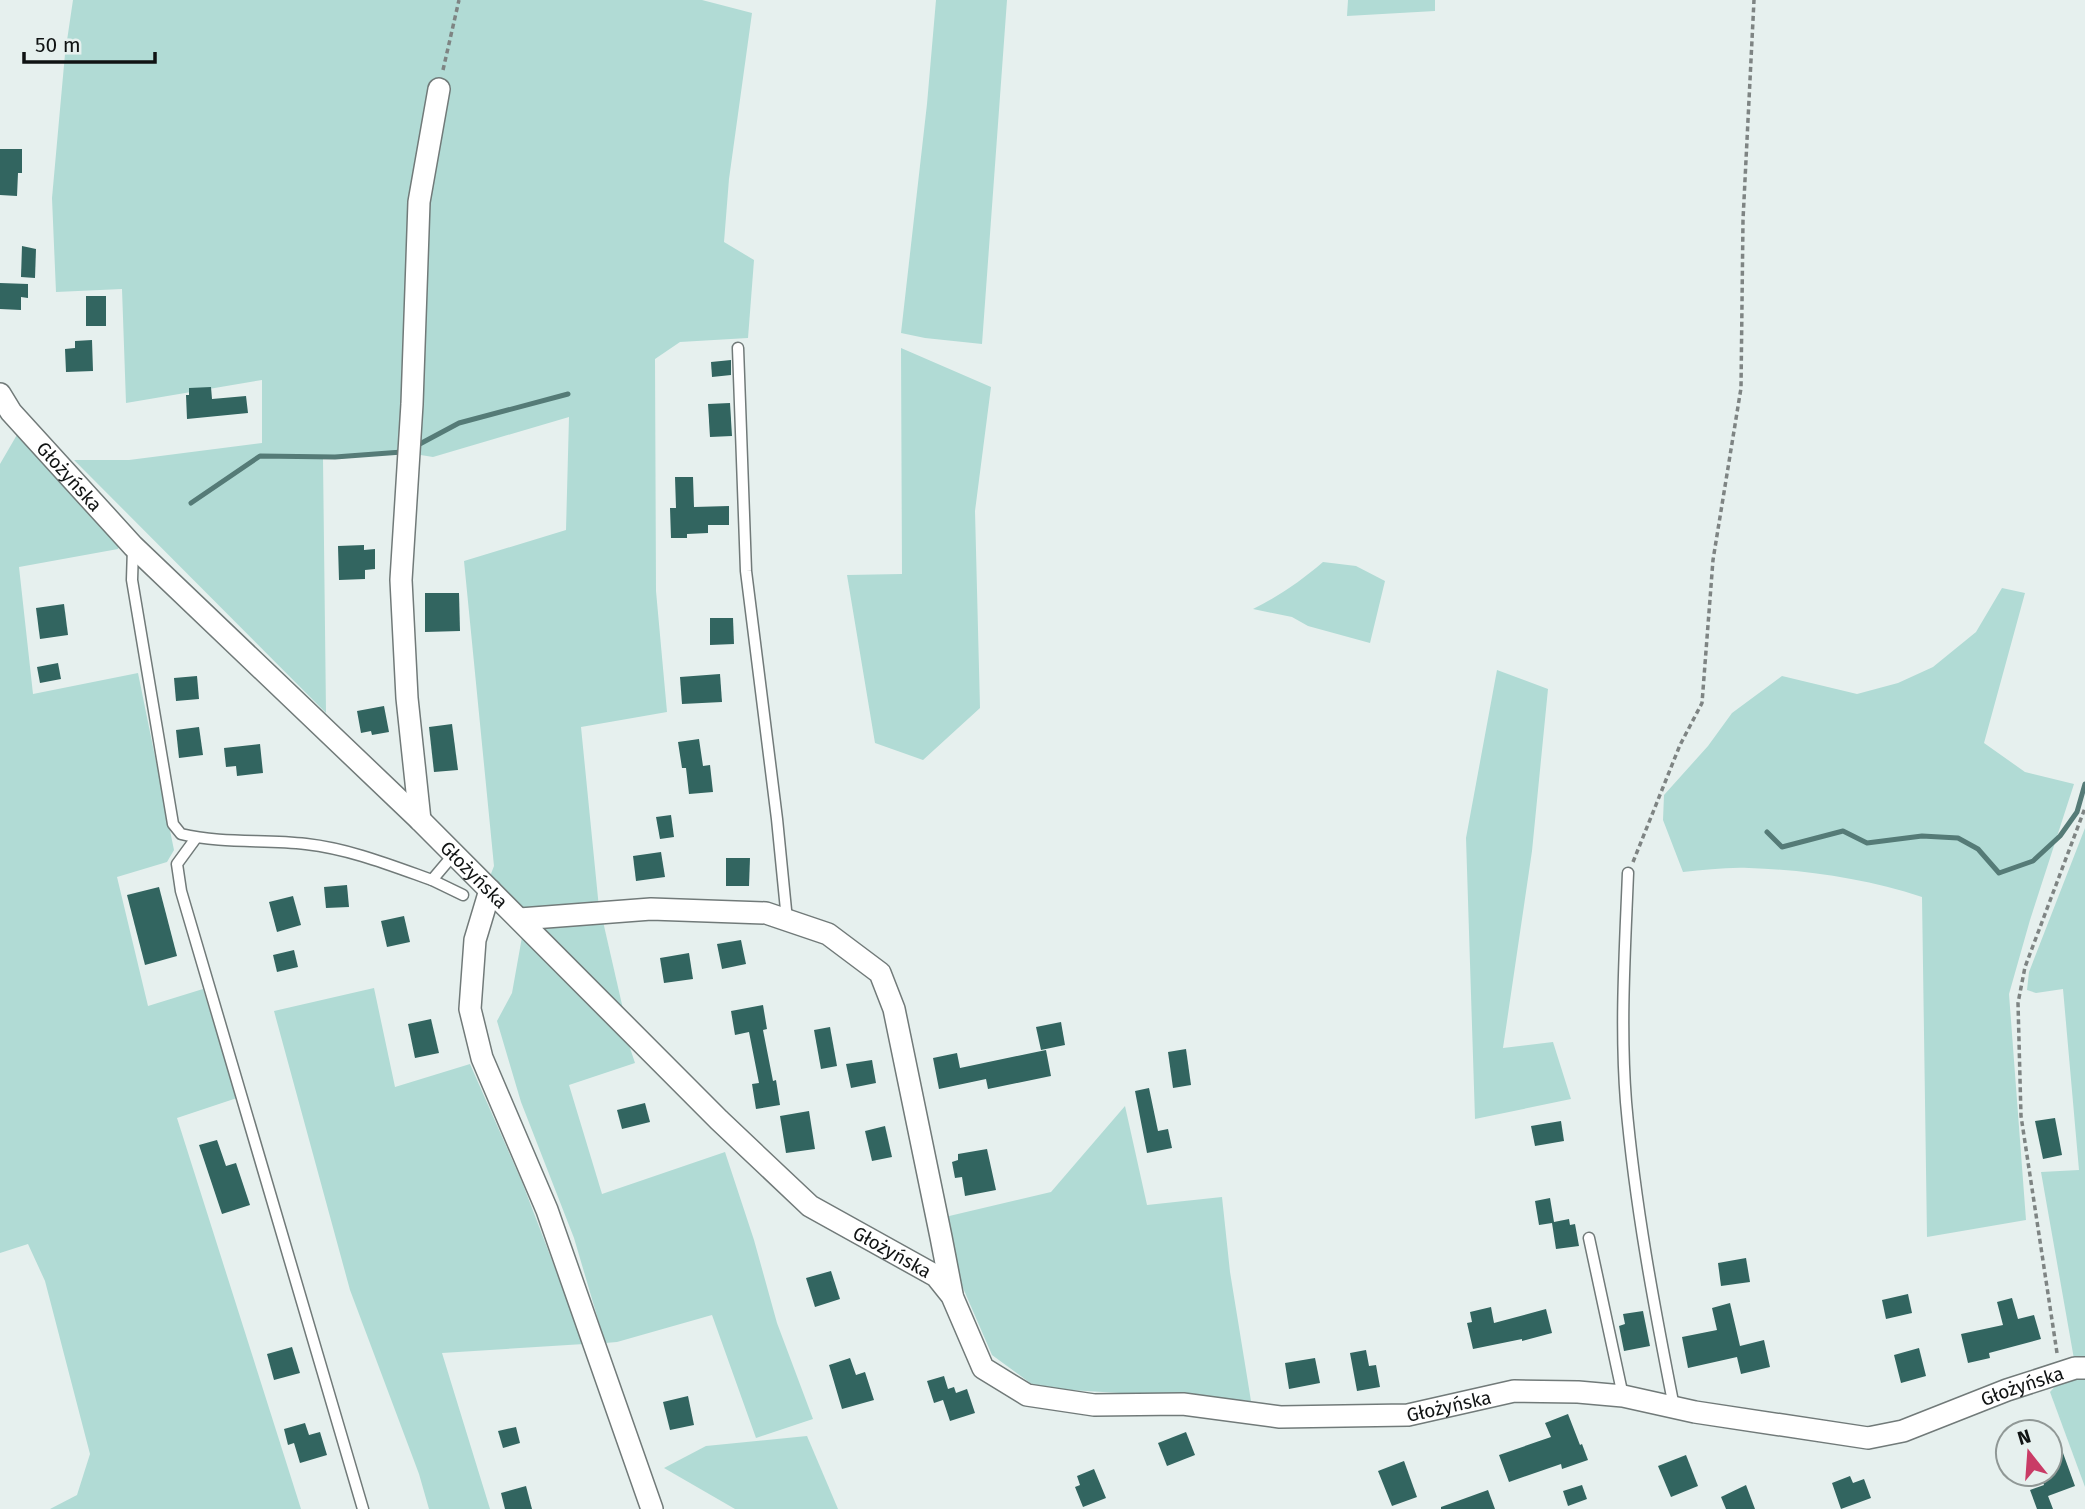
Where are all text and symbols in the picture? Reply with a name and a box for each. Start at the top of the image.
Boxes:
scale bar [24,21,156,65]
text: 50 m [35,32,81,58]
street label: Głożyńska [32,437,107,516]
street label: Głożyńska [436,836,513,913]
street label: Głożyńska [849,1221,936,1283]
street label: Głożyńska [1977,1361,2066,1411]
street label: Głożyńska [1404,1385,1493,1427]
north arrow [1994,1418,2064,1488]
text: N [2015,1424,2034,1450]

